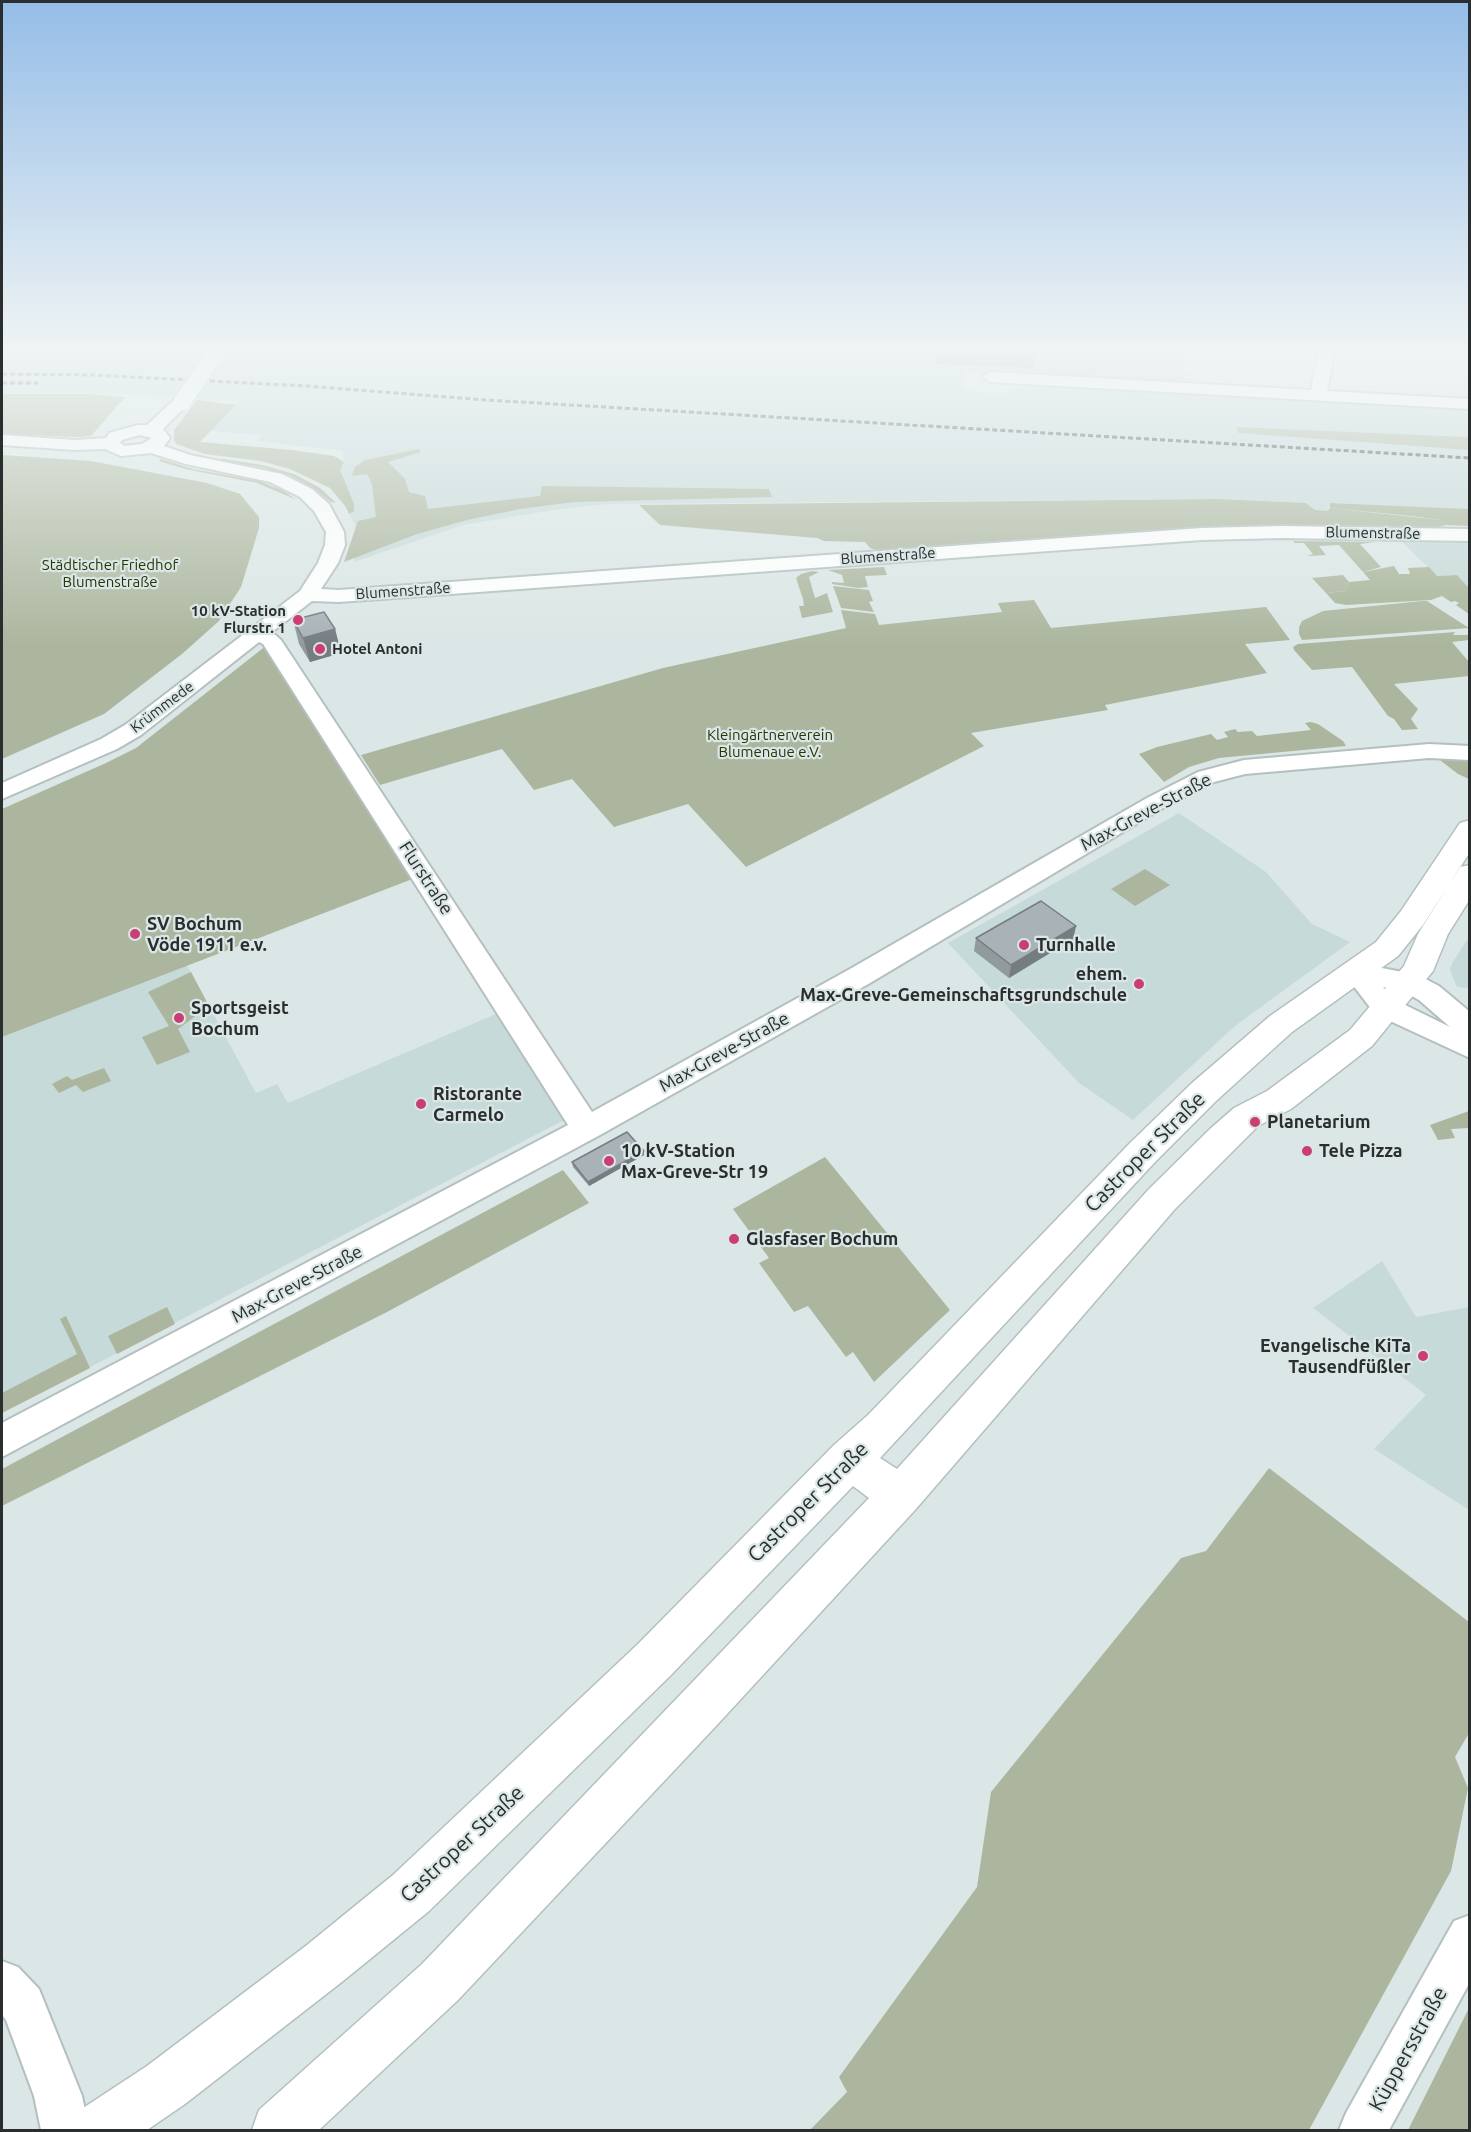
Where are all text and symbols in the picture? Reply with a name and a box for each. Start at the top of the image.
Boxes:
street label: Blumenstraße [1325,523,1421,543]
street label: Blumenstraße [840,544,936,568]
park label: Städtischer Friedhof Blumenstraße [42,556,178,591]
street label: Blumenstraße [355,579,451,603]
place label: 10 kV-Station Flurstr. 1 [191,602,286,637]
marker: 10 kV-Station Flurstr. 1 [291,613,305,627]
place label: Hotel Antoni [332,640,422,658]
marker: Hotel Antoni [313,642,327,656]
street label: Krümmede [127,677,197,737]
park label: Kleingärtnerverein Blumenaue e.V. [707,726,833,761]
street label: Max-Greve-Straße [1077,768,1215,856]
street label: Flurstraße [394,837,458,919]
place label: SV Bochum Vöde 1911 e.v. [147,913,267,956]
marker: SV Bochum Vöde 1911 e.v. [128,927,142,941]
place label: Turnhalle [1036,934,1116,956]
marker: Turnhalle [1017,938,1031,952]
place label: ehem. Max-Greve-Gemeinschaftsgrundschule [800,963,1127,1006]
marker: ehem. Max-Greve-Gemeinschaftsgrundschule [1132,977,1146,991]
place label: Sportsgeist Bochum [191,997,289,1040]
street label: Max-Greve-Straße [655,1007,793,1097]
marker: Sportsgeist Bochum [172,1011,186,1025]
place label: Ristorante Carmelo [433,1083,522,1126]
street label: Castroper Straße [1079,1086,1211,1218]
marker: Ristorante Carmelo [414,1097,428,1111]
place label: Planetarium [1267,1111,1370,1133]
marker: Planetarium [1248,1115,1262,1129]
place label: 10 kV-Station Max-Greve-Str 19 [621,1140,768,1182]
place label: Tele Pizza [1319,1140,1403,1162]
marker: Tele Pizza [1300,1144,1314,1158]
marker: 10 kV-Station Max-Greve-Str 19 [602,1154,616,1168]
place label: Glasfaser Bochum [746,1228,898,1250]
marker: Glasfaser Bochum [727,1232,741,1246]
street label: Max-Greve-Straße [228,1240,366,1328]
place label: Evangelische KiTa Tausendfüßler [1260,1335,1411,1378]
marker: Evangelische KiTa Tausendfüßler [1416,1349,1430,1363]
street label: Castroper Straße [742,1436,874,1568]
street label: Castroper Straße [395,1780,529,1908]
street label: Küppersstraße [1363,1982,1453,2116]

